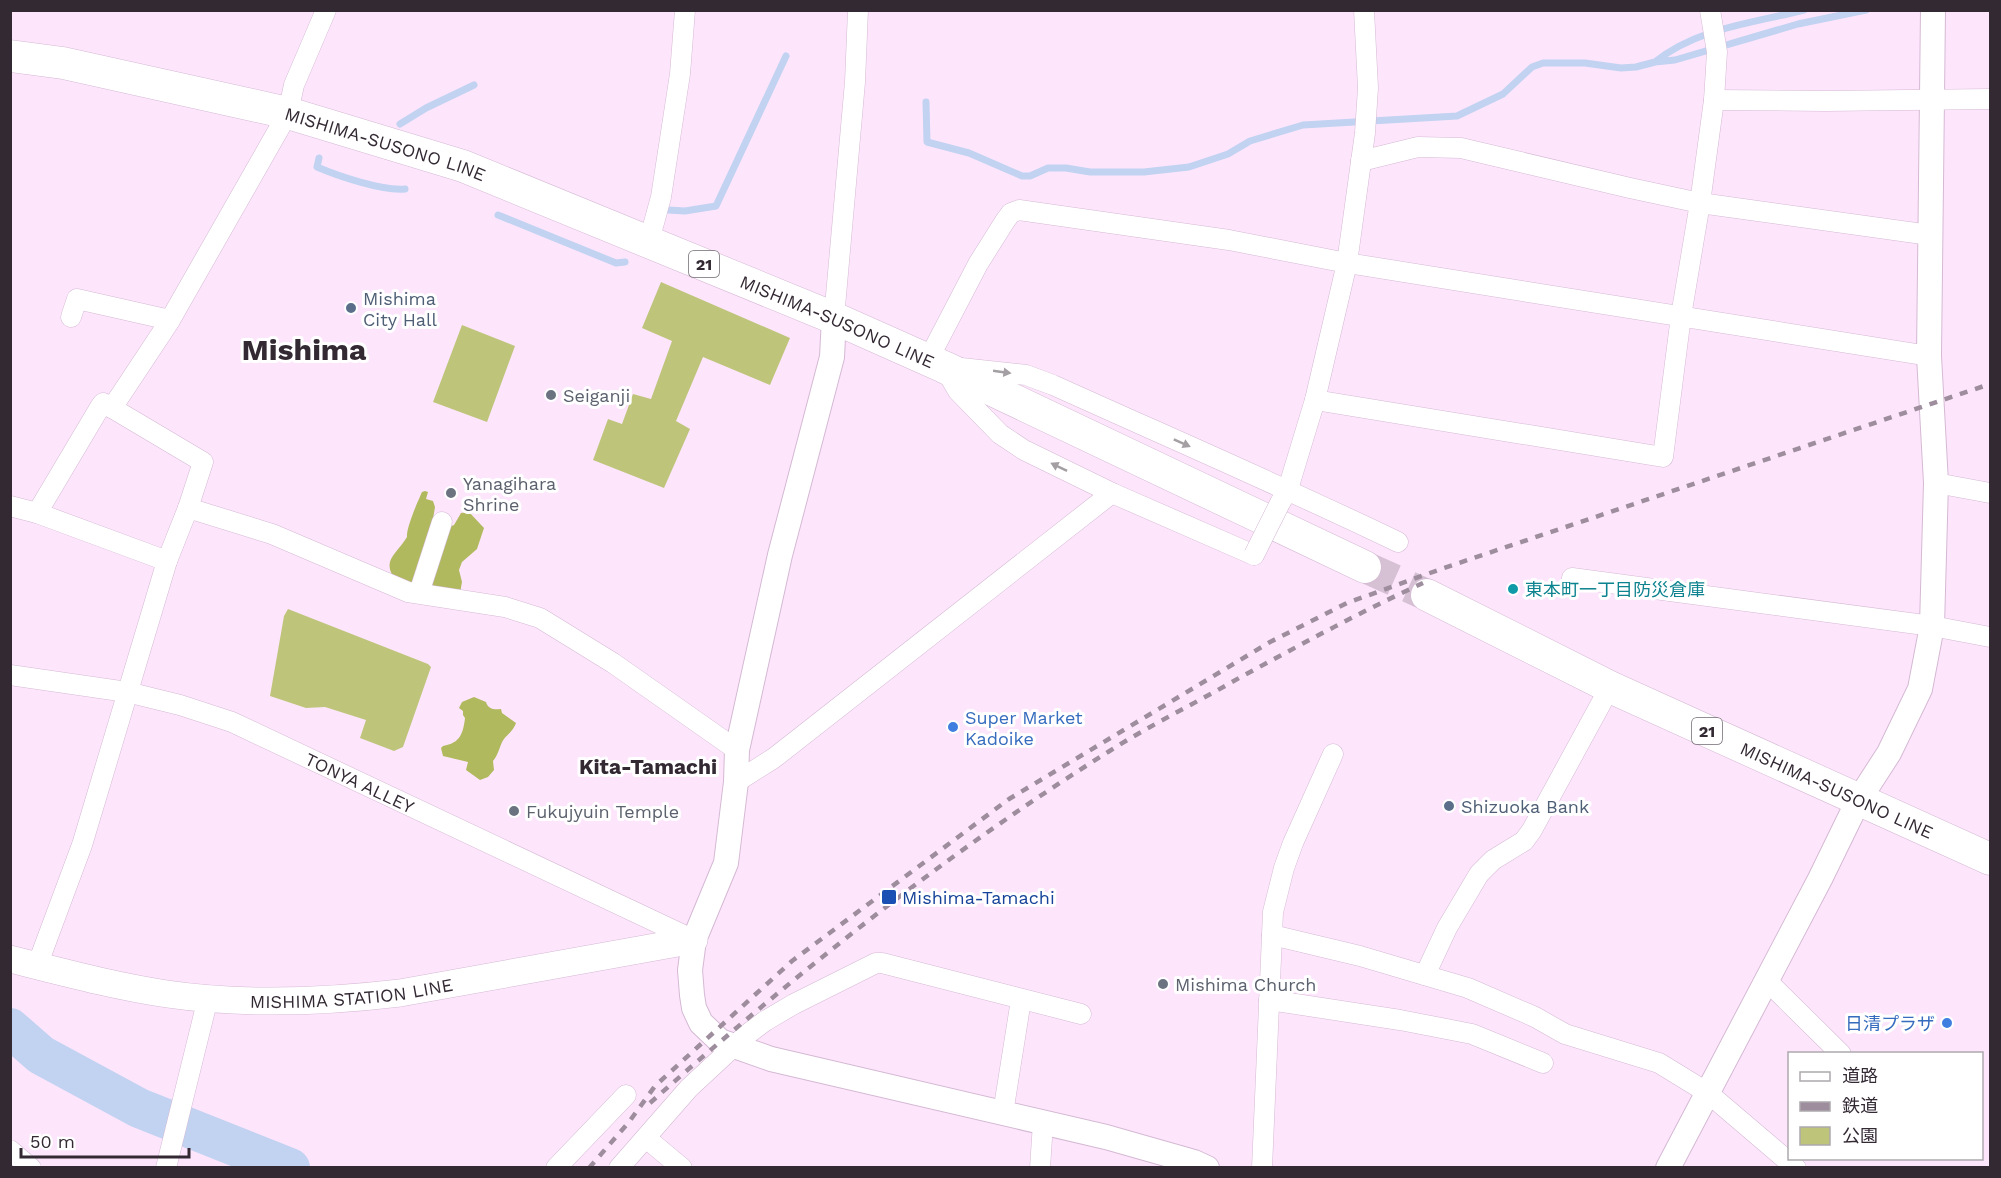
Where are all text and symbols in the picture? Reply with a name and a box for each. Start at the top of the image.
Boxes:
street label: MISHIMA-SUSONO LINE [282,102,489,185]
road number: 21 [689,251,719,277]
street label: MISHIMA-SUSONO LINE [737,270,938,372]
place label: Mishima City Hall [363,288,437,330]
marker: Mishima City Hall [344,301,358,315]
district label: Mishima [242,332,367,367]
one-way arrow [992,367,1011,376]
place label: Seiganji [563,385,630,406]
marker: Seiganji [544,388,558,402]
one-way arrow [1174,439,1191,448]
one-way arrow [1051,463,1068,472]
place label: Yanagihara Shrine [463,473,556,515]
marker: Yanagihara Shrine [444,486,458,500]
place label: 東本町一丁目防災倉庫 [1525,579,1705,600]
marker: 東本町一丁目防災倉庫 [1506,582,1520,596]
place label: Super Market Kadoike [965,707,1083,749]
road number: 21 [1692,718,1722,744]
marker: Super Market Kadoike [946,720,960,734]
street label: MISHIMA-SUSONO LINE [1737,737,1937,842]
street label: TONYA ALLEY [302,748,418,817]
district label: Kita-Tamachi [579,754,717,779]
place label: Shizuoka Bank [1461,796,1589,817]
marker: Shizuoka Bank [1442,799,1456,813]
place label: Fukujyuin Temple [526,801,679,822]
marker: Fukujyuin Temple [507,804,521,818]
place label: Mishima-Tamachi [902,887,1055,908]
marker: Mishima-Tamachi [880,888,898,906]
street label: MISHIMA STATION LINE [250,973,454,1012]
place label: Mishima Church [1175,974,1317,995]
marker: Mishima Church [1156,977,1170,991]
place label: 日清プラザ [1845,1013,1935,1034]
marker: 日清プラザ [1940,1016,1954,1030]
legend [1788,1052,1983,1160]
text: 道路 [1842,1065,1878,1086]
text: 鉄道 [1842,1095,1878,1116]
scale bar [21,1121,189,1159]
text: 公園 [1842,1125,1878,1146]
text: 50 m [30,1131,75,1152]

